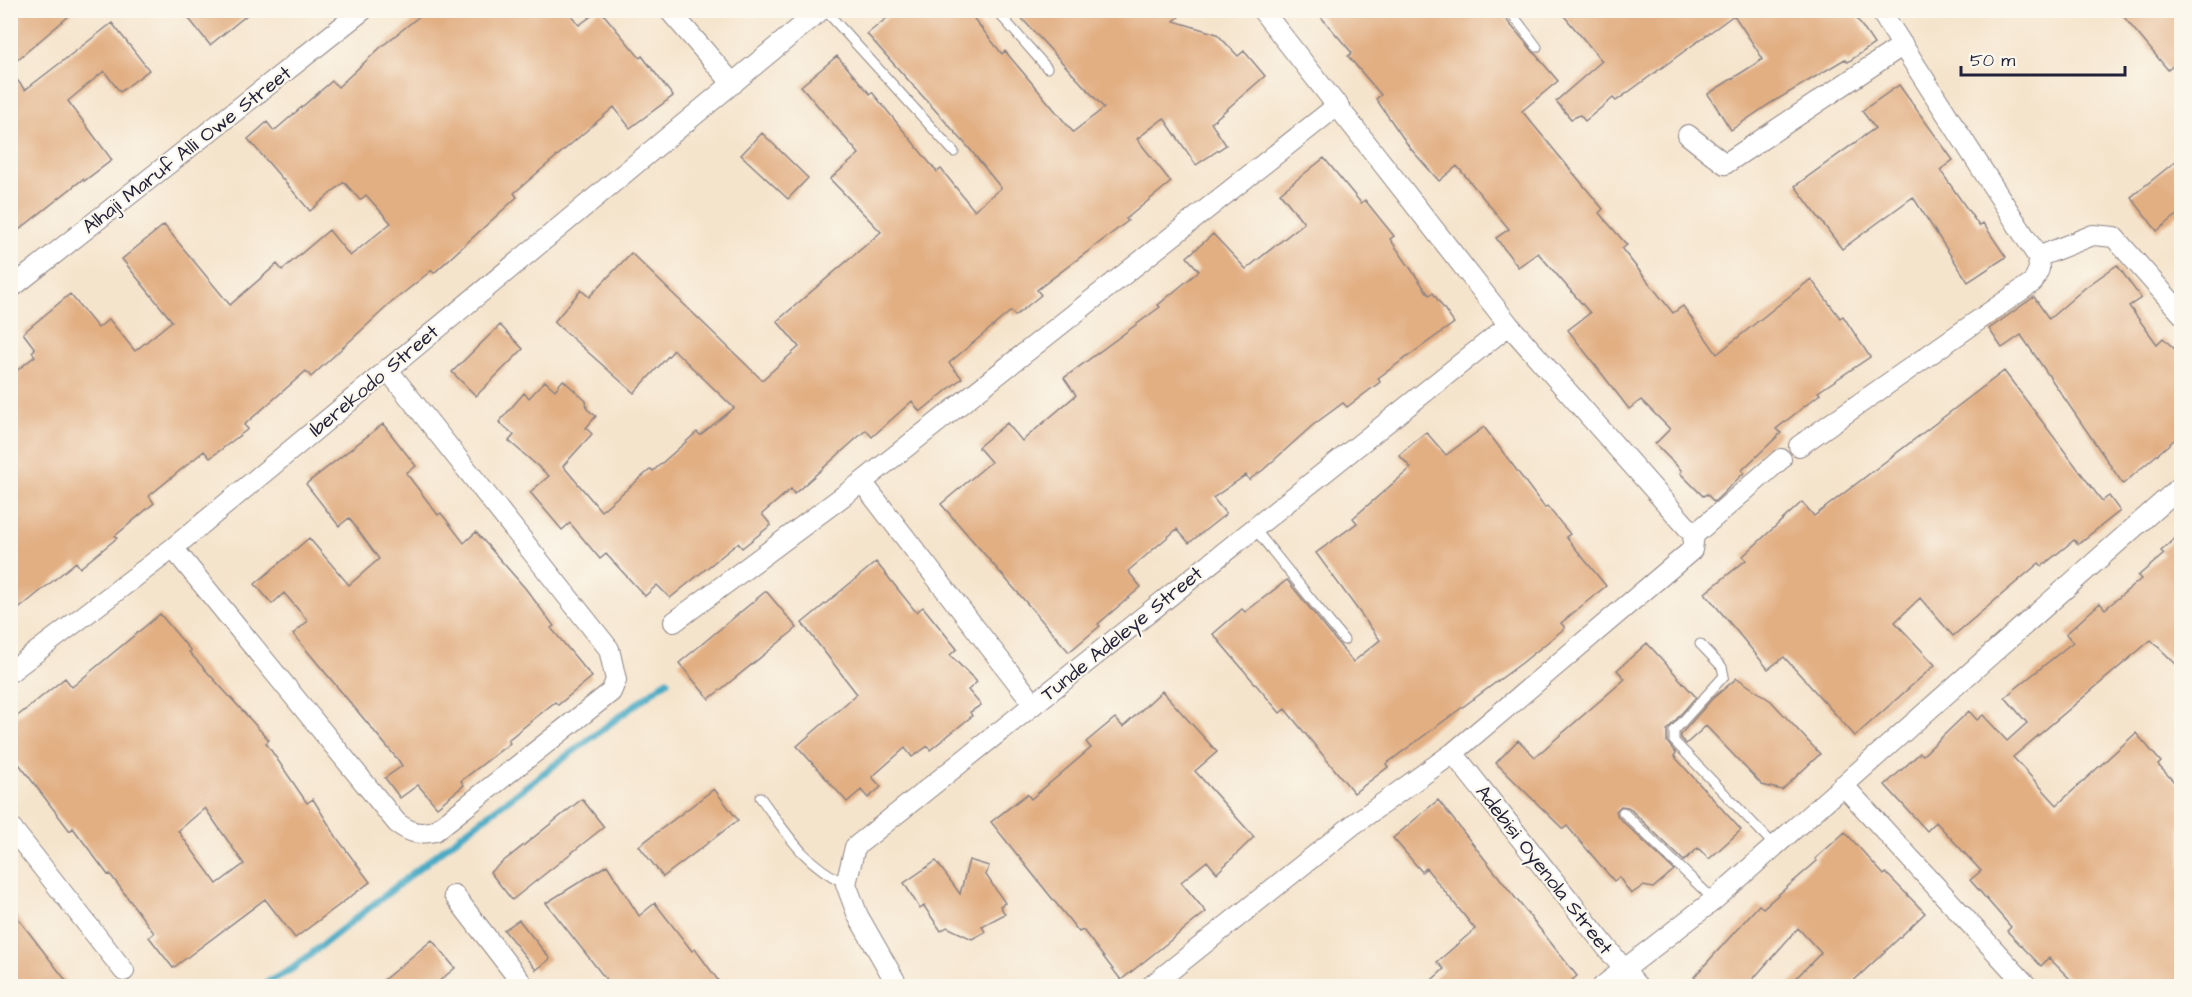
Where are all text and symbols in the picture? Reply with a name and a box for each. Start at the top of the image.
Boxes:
scale bar [1961,39,2124,77]
text: 50 m [1970,48,2015,73]
street label: Alhaji Maruf Alli Owe Street [76,59,298,241]
street label: Iberekodo Street [303,318,445,444]
street label: Tunde Adeleye Street [1035,560,1210,709]
street label: Adebisi Oyenola Street [1468,779,1619,961]

